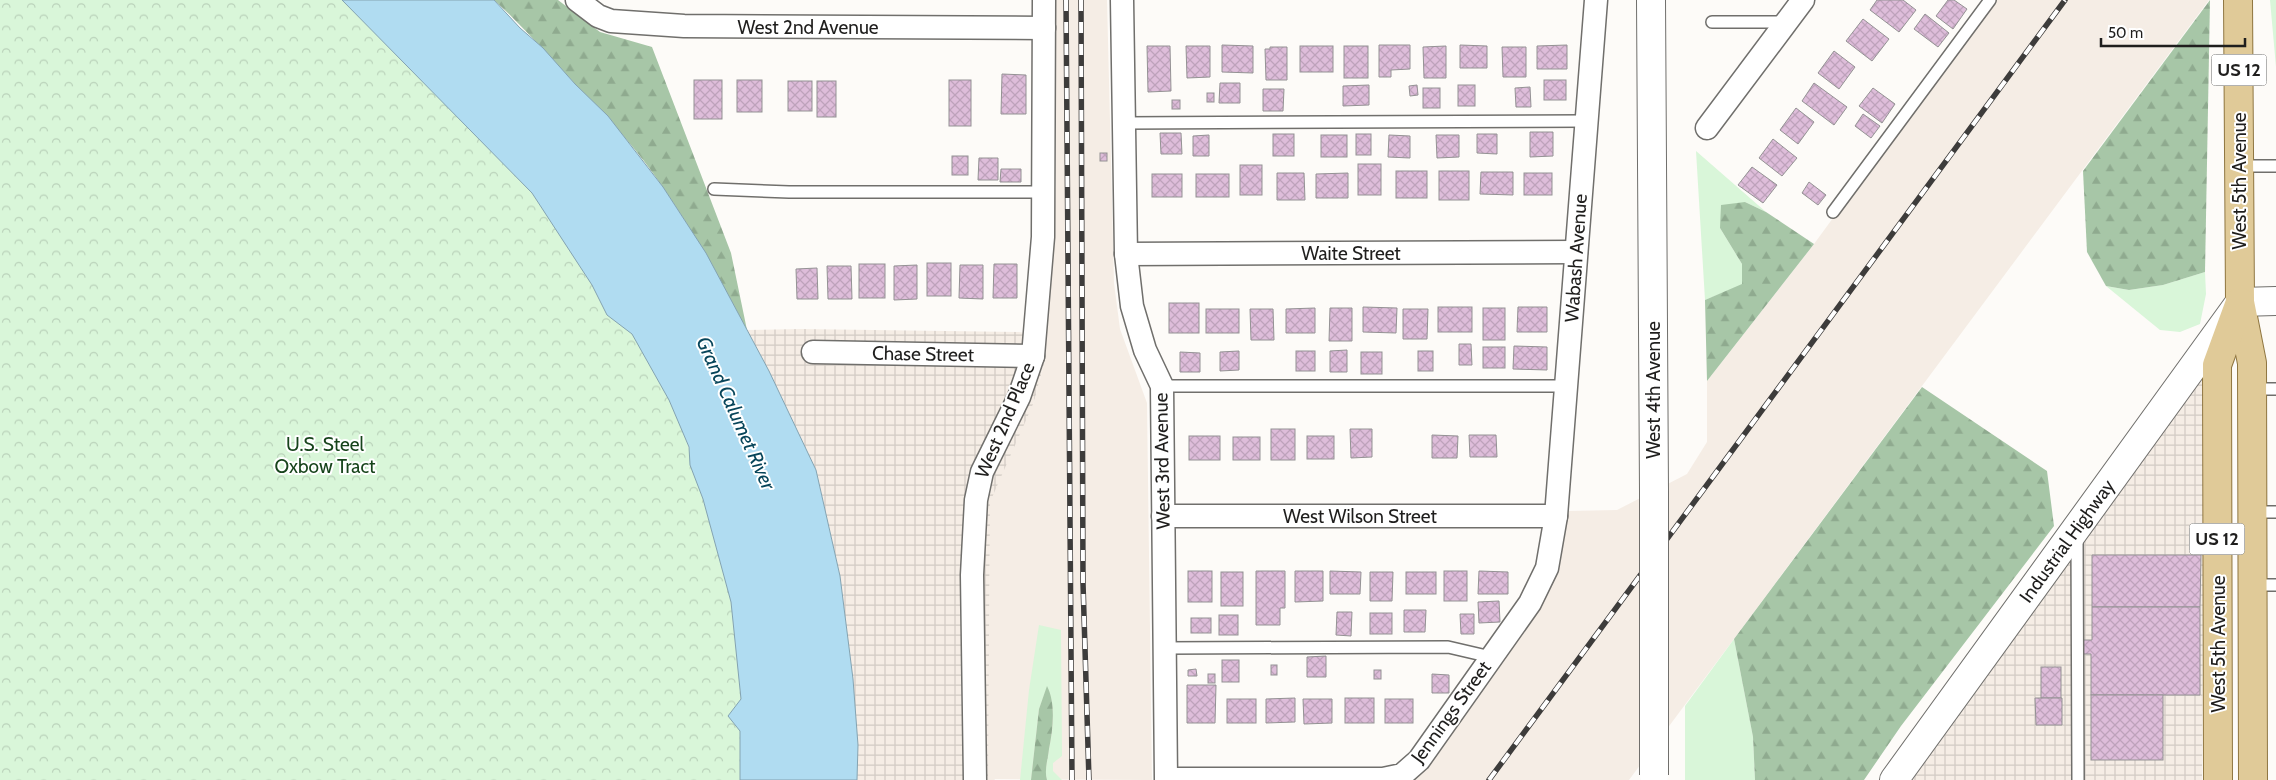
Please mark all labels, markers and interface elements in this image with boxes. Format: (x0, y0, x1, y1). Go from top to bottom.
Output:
scale bar (2101, 15, 2245, 47)
street label: West 2nd Avenue (737, 16, 879, 39)
text: 50 m (2108, 24, 2143, 42)
road number: US 12 (2212, 54, 2266, 86)
street label: West 5th Avenue (2228, 112, 2251, 250)
street label: Wabash Avenue (1560, 193, 1592, 323)
street label: Waite Street (1301, 242, 1401, 265)
street label: West 4th Avenue (1642, 321, 1665, 459)
water label: Grand Calumet River (691, 333, 781, 494)
street label: Chase Street (872, 342, 975, 366)
street label: West 2nd Place (970, 358, 1040, 481)
street label: West 3rd Avenue (1149, 392, 1175, 530)
park label: U.S. Steel Oxbow Tract (275, 433, 376, 478)
street label: Industrial Highway (2015, 474, 2120, 607)
street label: West Wilson Street (1283, 505, 1438, 528)
road number: US 12 (2190, 524, 2244, 554)
street label: West 5th Avenue (2207, 575, 2230, 713)
street label: Jennings Street (1406, 656, 1496, 768)

